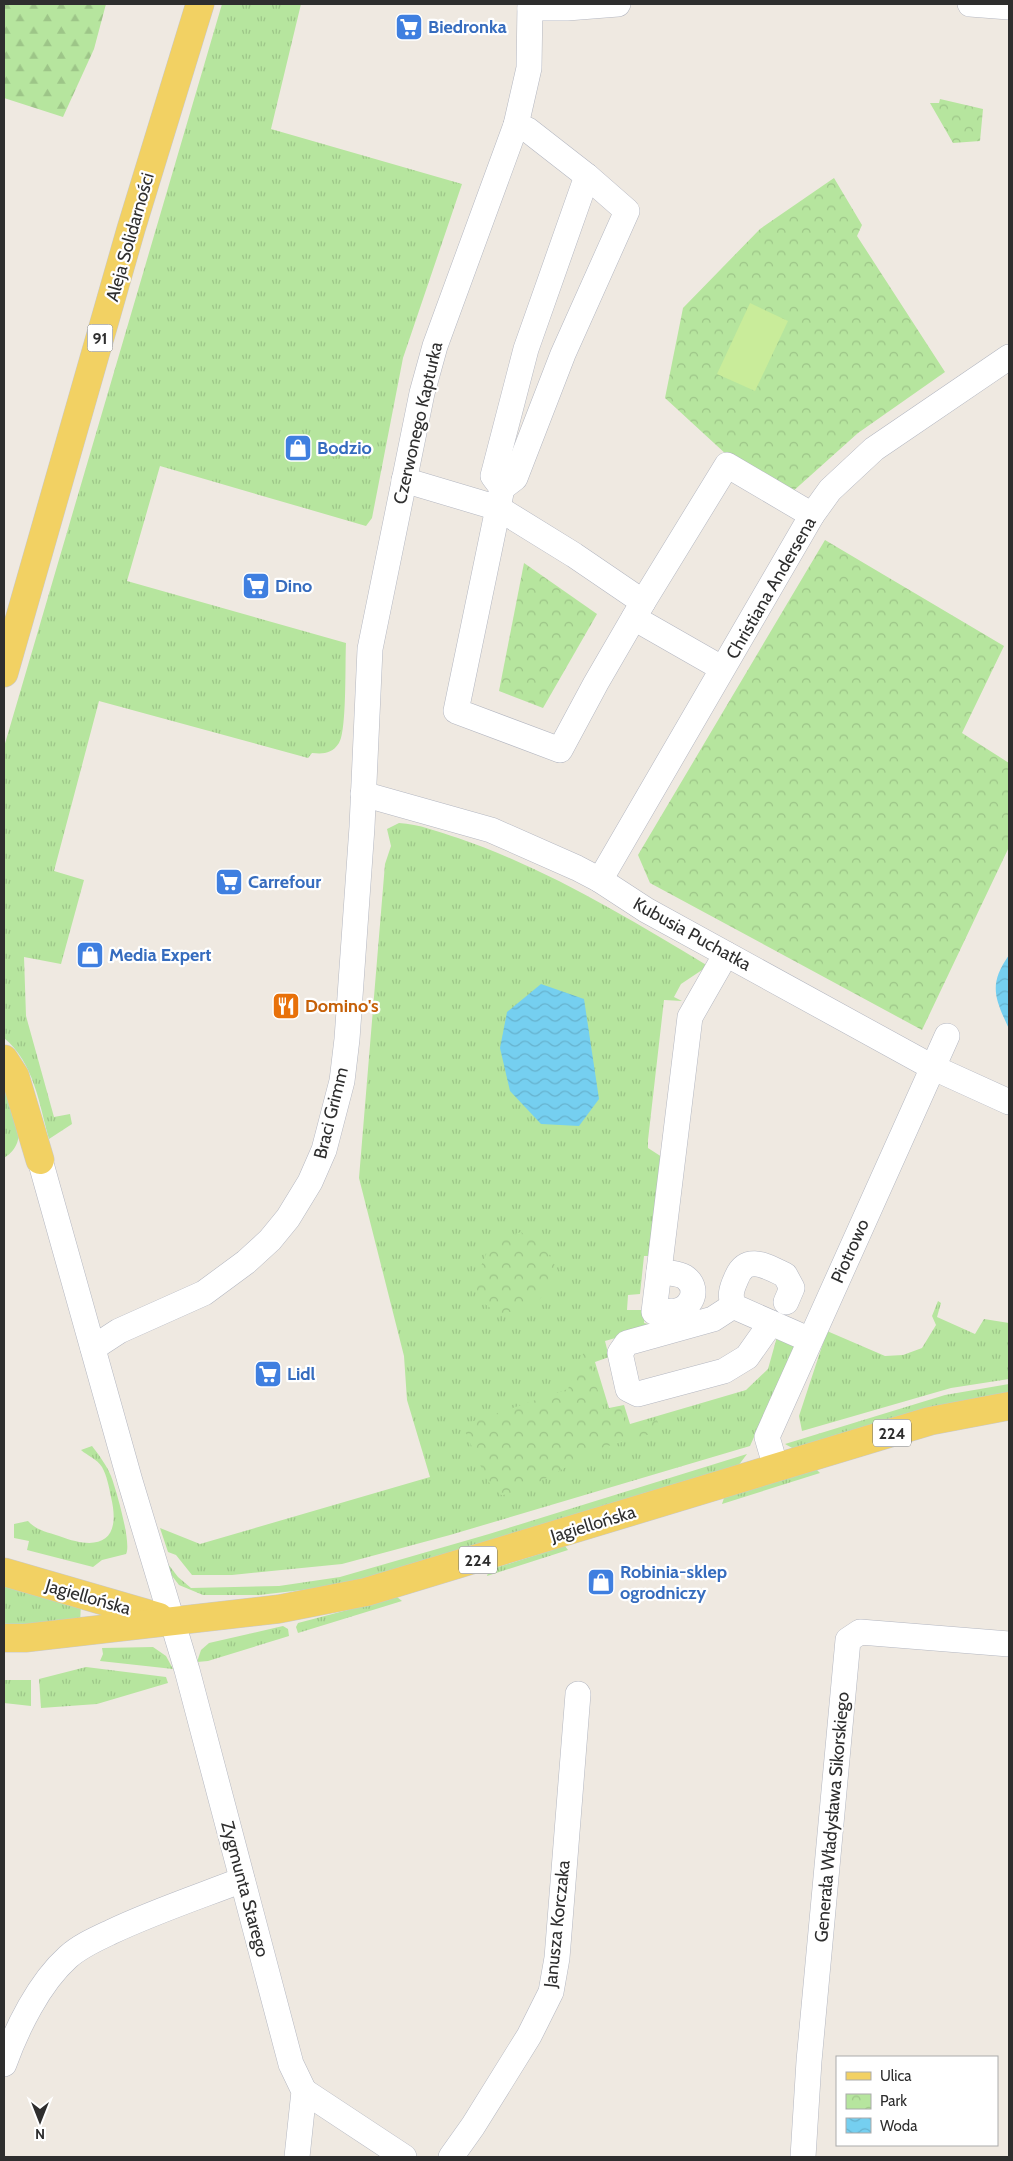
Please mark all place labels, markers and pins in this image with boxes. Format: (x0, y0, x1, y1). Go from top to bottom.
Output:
supermarket icon: Biedronka (394, 12, 424, 42)
place label: Biedronka (428, 16, 507, 38)
shop icon: Bodzio (283, 433, 313, 463)
place label: Bodzio (317, 437, 372, 459)
supermarket icon: Dino (241, 571, 271, 601)
place label: Dino (275, 575, 312, 597)
supermarket icon: Carrefour (214, 867, 244, 897)
place label: Carrefour (248, 871, 321, 893)
shop icon: Media Expert (75, 940, 105, 970)
place label: Media Expert (109, 944, 211, 966)
restaurant icon: Domino's (271, 991, 301, 1021)
place label: Domino's (305, 995, 379, 1017)
supermarket icon: Lidl (253, 1359, 283, 1389)
place label: Lidl (287, 1363, 316, 1385)
place label: Robinia-sklep ogrodniczy (620, 1561, 727, 1604)
shop icon: Robinia-sklep ogrodniczy (586, 1567, 616, 1597)

